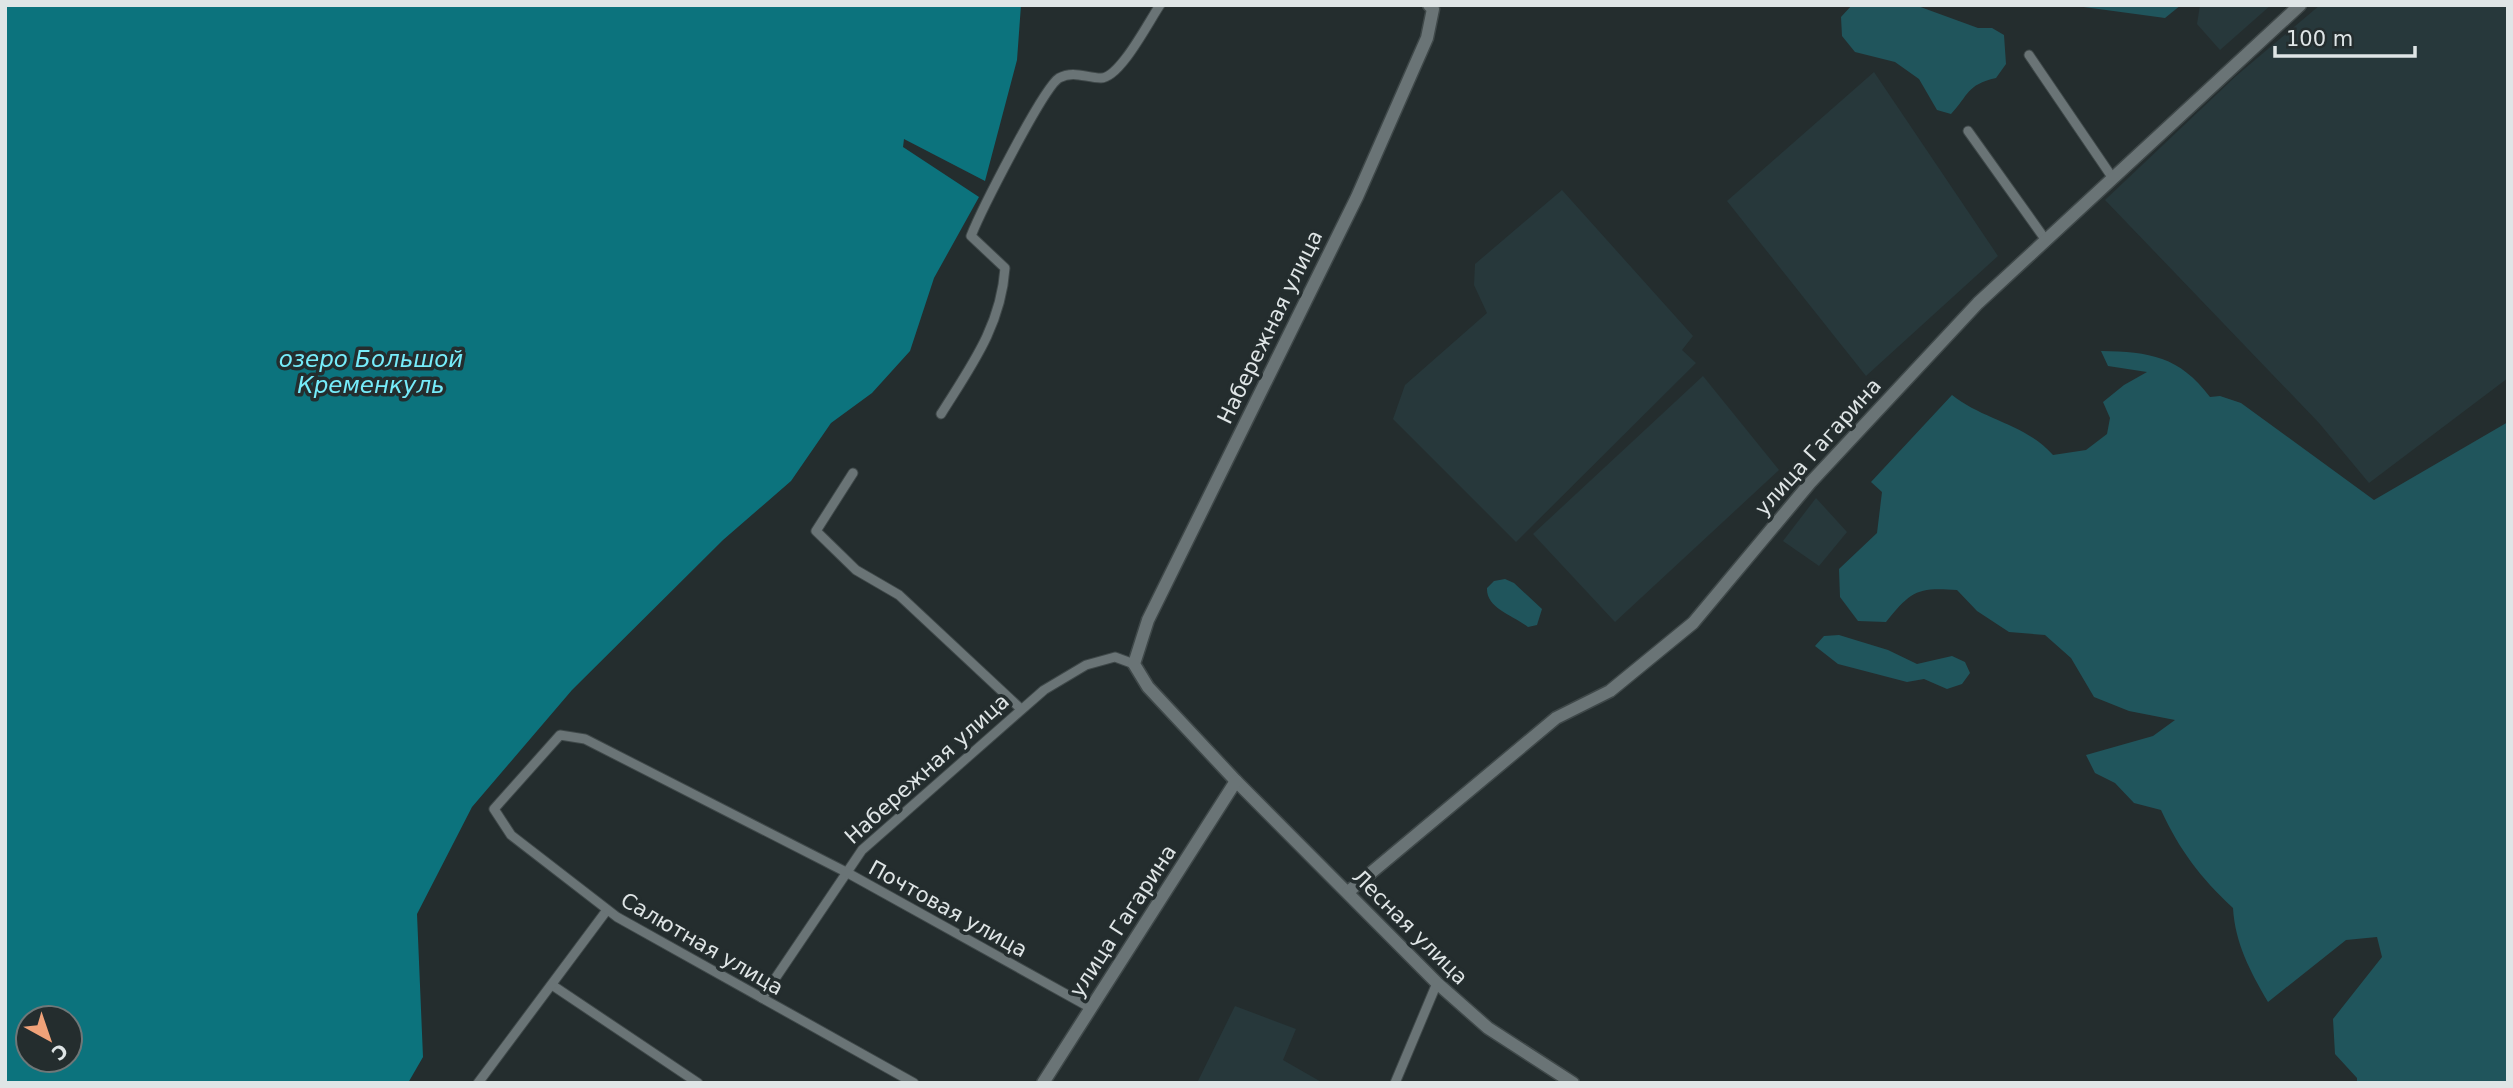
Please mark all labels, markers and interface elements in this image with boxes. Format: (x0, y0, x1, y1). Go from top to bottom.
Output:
scale bar (2275, 14, 2415, 58)
text: 100 m (2286, 27, 2353, 51)
street label: Набережная улица (1213, 226, 1327, 428)
water label: озеро Большой Кременкуль (279, 346, 463, 398)
street label: улица Гагарина (1750, 373, 1886, 521)
street label: Набережная улица (840, 689, 1014, 849)
street label: улица Гагарина (1065, 840, 1181, 1002)
street label: Почтовая улица (865, 856, 1031, 962)
street label: Лесная улица (1347, 864, 1473, 990)
street label: Салютная улица (617, 888, 787, 1000)
north arrow (14, 1004, 84, 1074)
text: С (48, 1039, 72, 1065)

